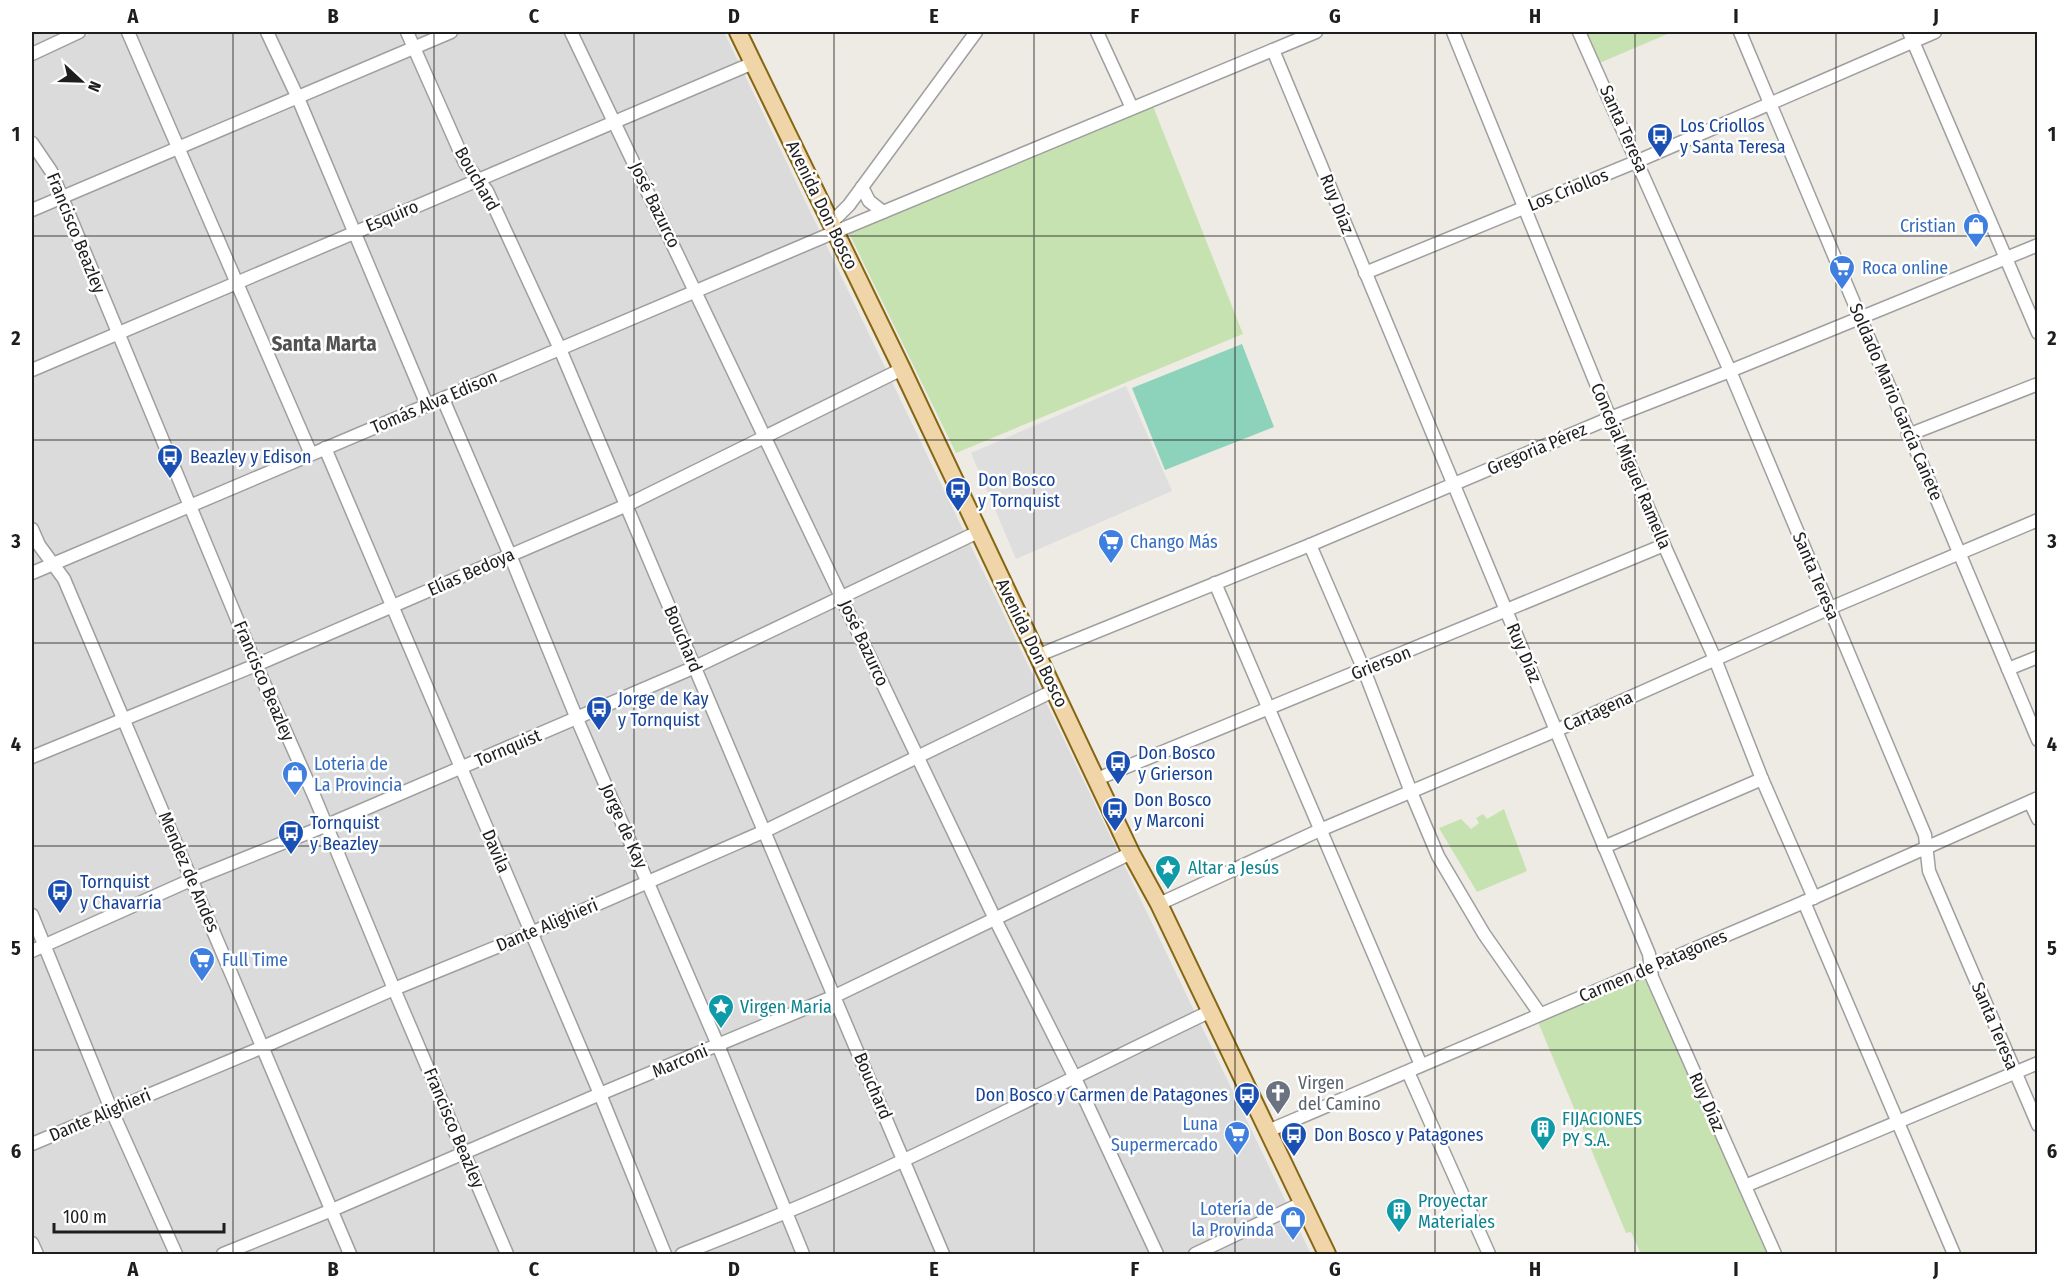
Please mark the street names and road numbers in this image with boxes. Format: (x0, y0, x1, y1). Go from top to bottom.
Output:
street label: Santa Teresa (1595, 82, 1653, 176)
street label: Avenida Don Bosco (781, 137, 863, 273)
street label: Bouchard (450, 143, 504, 215)
street label: José Bazurco (625, 158, 685, 252)
street label: Los Criollos (1525, 164, 1612, 216)
street label: Francisco Beazley (42, 169, 110, 297)
street label: Ruy Díaz (1315, 171, 1359, 237)
street label: Esquiro (362, 195, 422, 237)
street label: Soldado Mario García Cañete (1844, 300, 1948, 504)
street label: Tomás Alva Edison (368, 365, 500, 439)
street label: Concejal Miguel Ramella (1586, 380, 1676, 553)
street label: Gregoria Pérez (1484, 418, 1590, 480)
street label: Santa Teresa (1788, 529, 1844, 623)
street label: Elías Bedoya (424, 543, 518, 601)
street label: Avenida Don Bosco (991, 575, 1073, 711)
street label: José Bazurco (834, 596, 894, 690)
street label: Bouchard (659, 602, 707, 676)
street label: Francisco Beazley (229, 618, 299, 744)
street label: Ruy Díaz (1502, 620, 1546, 686)
street label: Grierson (1348, 641, 1414, 685)
street label: Cartagena (1560, 686, 1636, 736)
street label: Tornquist (472, 724, 545, 772)
street label: Jorge de Kay (596, 780, 652, 872)
street label: Mendez de Andes (154, 808, 224, 936)
street label: Davila (477, 826, 515, 876)
street label: Dante Alighieri (493, 894, 601, 956)
street label: Carmen de Patagones (1576, 925, 1731, 1007)
street label: Santa Teresa (1967, 979, 2023, 1073)
street label: Marconi (649, 1039, 711, 1083)
street label: Bouchard (849, 1049, 897, 1123)
street label: Francisco Beazley (419, 1065, 489, 1191)
street label: Ruy Díaz (1684, 1069, 1730, 1135)
street label: Dante Alighieri (46, 1084, 154, 1146)

